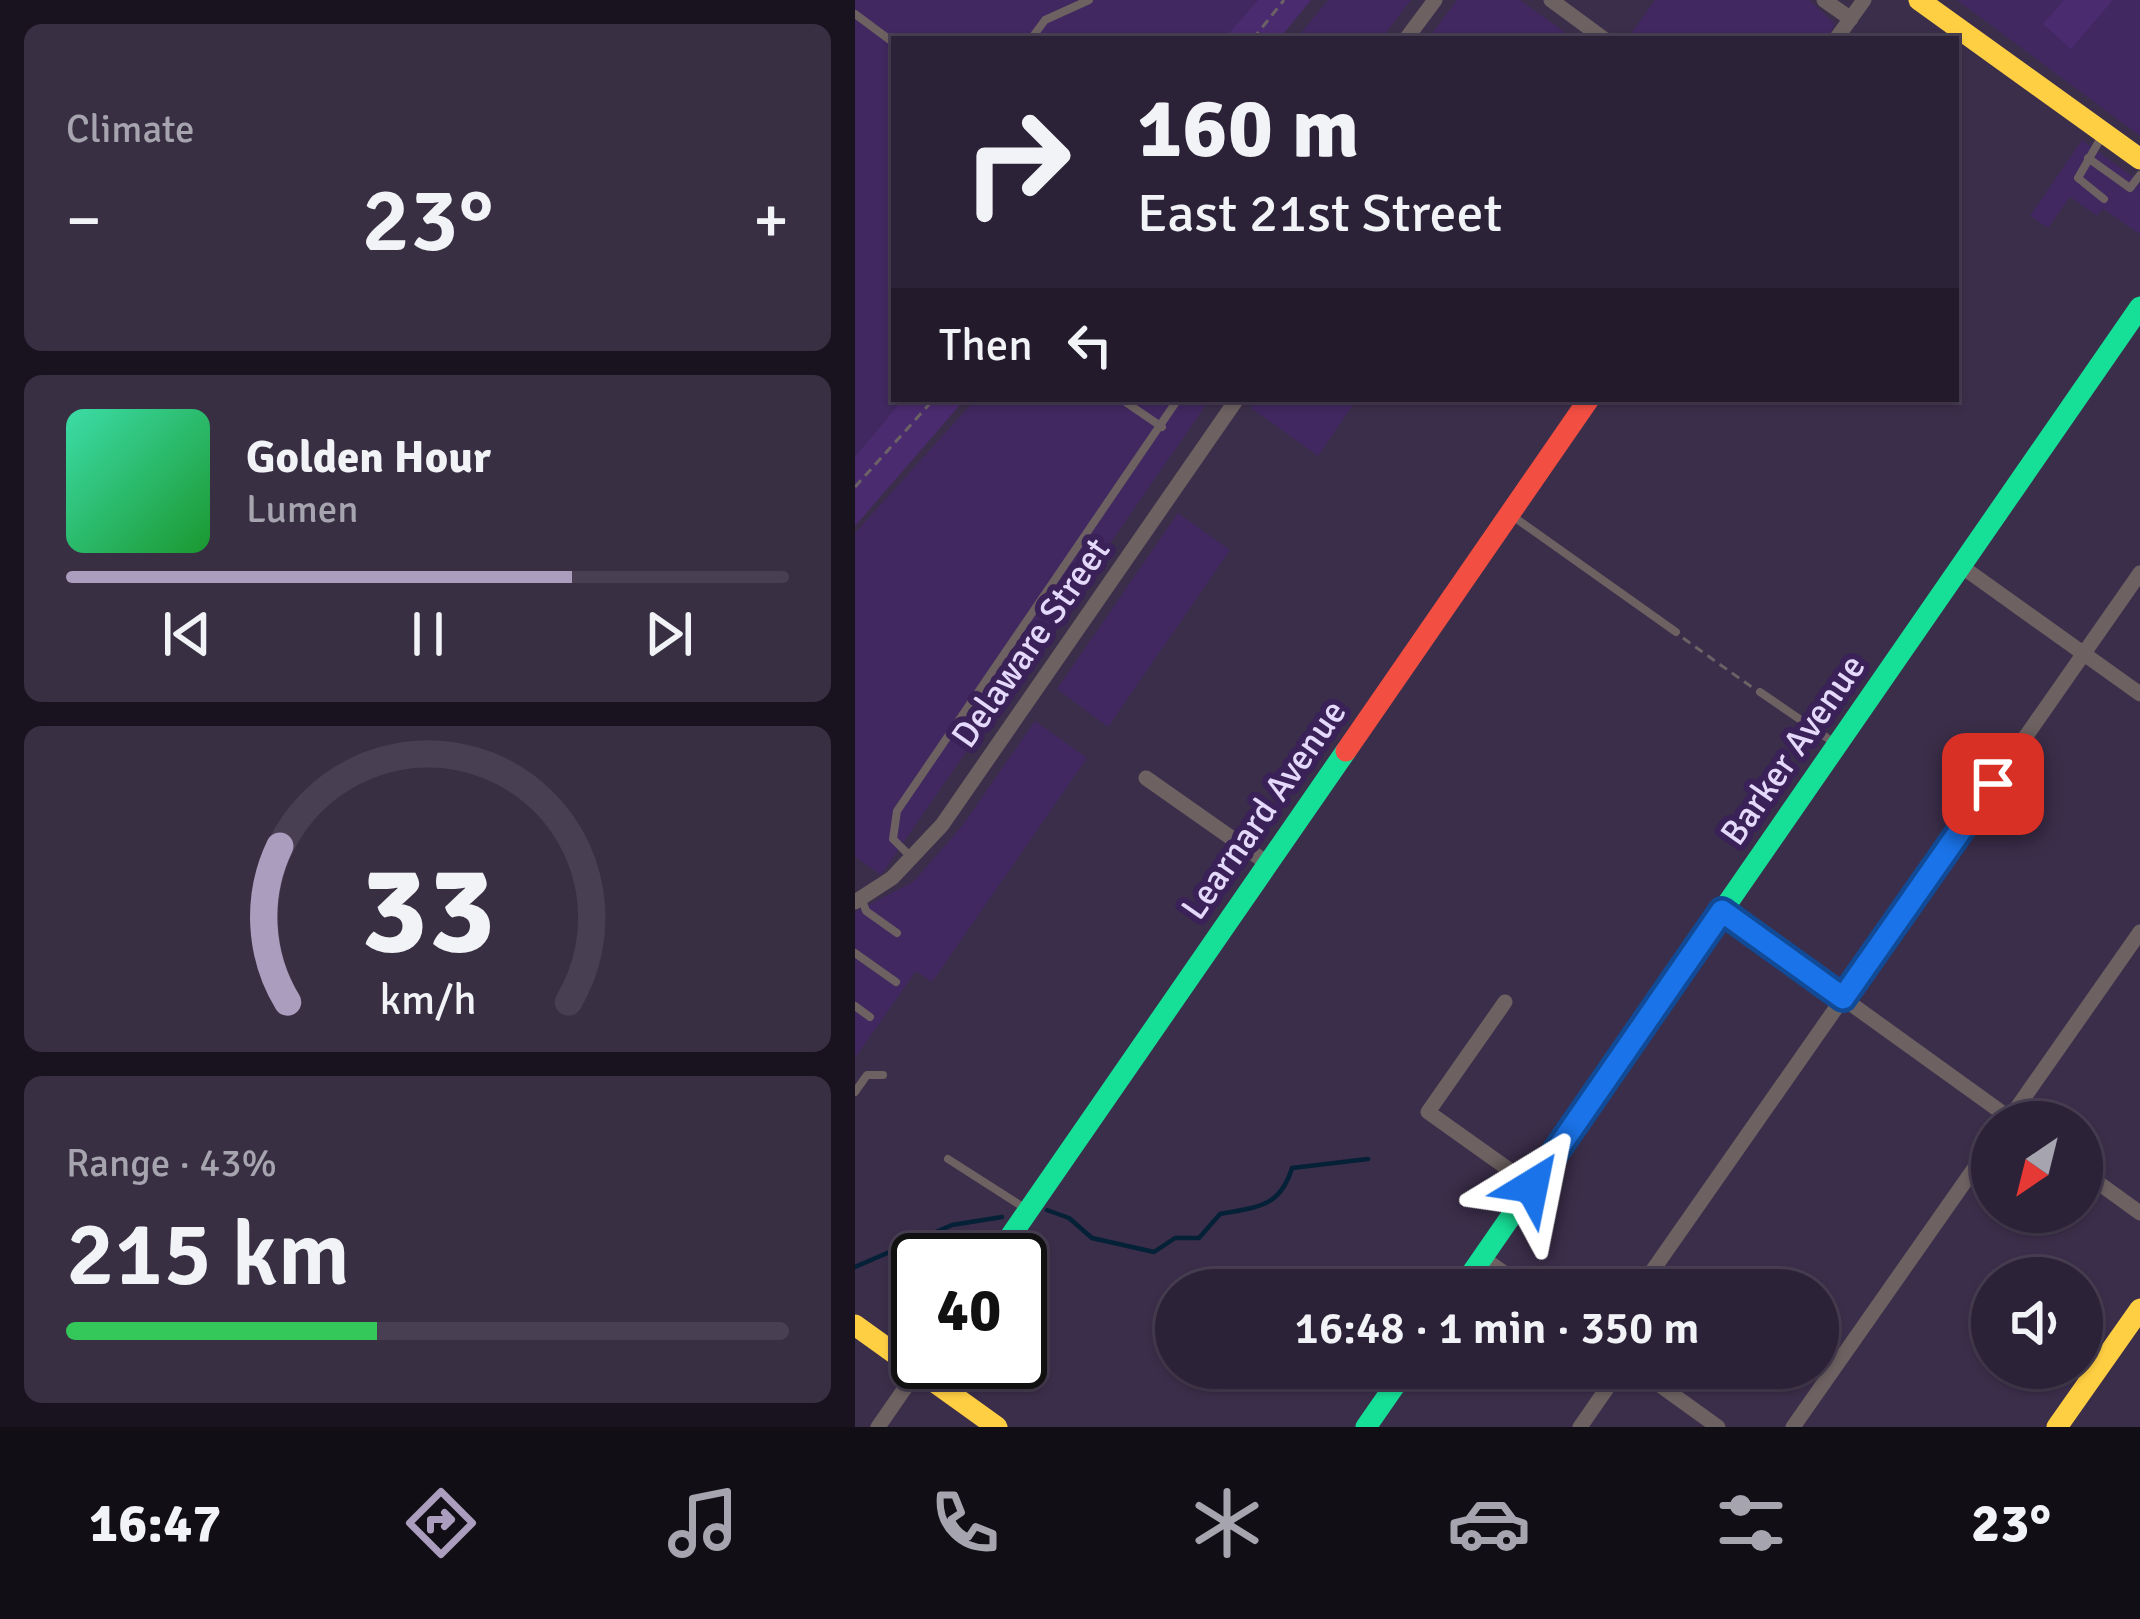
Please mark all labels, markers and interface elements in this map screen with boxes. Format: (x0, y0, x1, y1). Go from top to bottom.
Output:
text: 160 m (1137, 77, 1359, 181)
icon: right (939, 84, 1095, 240)
text: Climate (66, 105, 195, 153)
text: 23° (362, 165, 493, 276)
text: − (66, 180, 102, 261)
text: + (753, 180, 789, 261)
text: East 21st Street (1137, 180, 1502, 247)
icon: left (1057, 312, 1123, 378)
text: Then (939, 318, 1033, 373)
text: Golden Hour (246, 430, 491, 485)
text: Lumen (246, 485, 359, 533)
street label: Delaware Street (942, 529, 1120, 757)
icon: previous (154, 601, 220, 667)
icon: pause (395, 601, 461, 667)
icon: next (636, 601, 702, 667)
street label: Barker Avenue (1711, 646, 1875, 854)
street label: Learnard Avenue (1172, 692, 1356, 928)
pin (1942, 733, 2044, 835)
icon: arrive (1960, 751, 2026, 817)
text: 33 (360, 834, 495, 987)
text: km/h (379, 974, 476, 1027)
north arrow (1971, 1101, 2103, 1233)
map controls (1971, 1101, 2103, 1389)
position arrow (1469, 1123, 1595, 1249)
text: Range · 43% (66, 1139, 277, 1187)
text: 215 km (66, 1199, 350, 1310)
speed limit sign: 40 (891, 1233, 1047, 1389)
button: sound (1971, 1257, 2103, 1389)
text: 16:48 · 1 min · 350 m (1295, 1301, 1699, 1356)
icon: directions (399, 1481, 483, 1565)
icon: music (661, 1481, 745, 1565)
icon: phone (923, 1481, 1007, 1565)
icon: climate (1185, 1481, 1269, 1565)
icon: car (1447, 1481, 1531, 1565)
icon: filters (1709, 1481, 1793, 1565)
text: 16:47 (89, 1490, 222, 1557)
text: 23° (1971, 1490, 2051, 1557)

